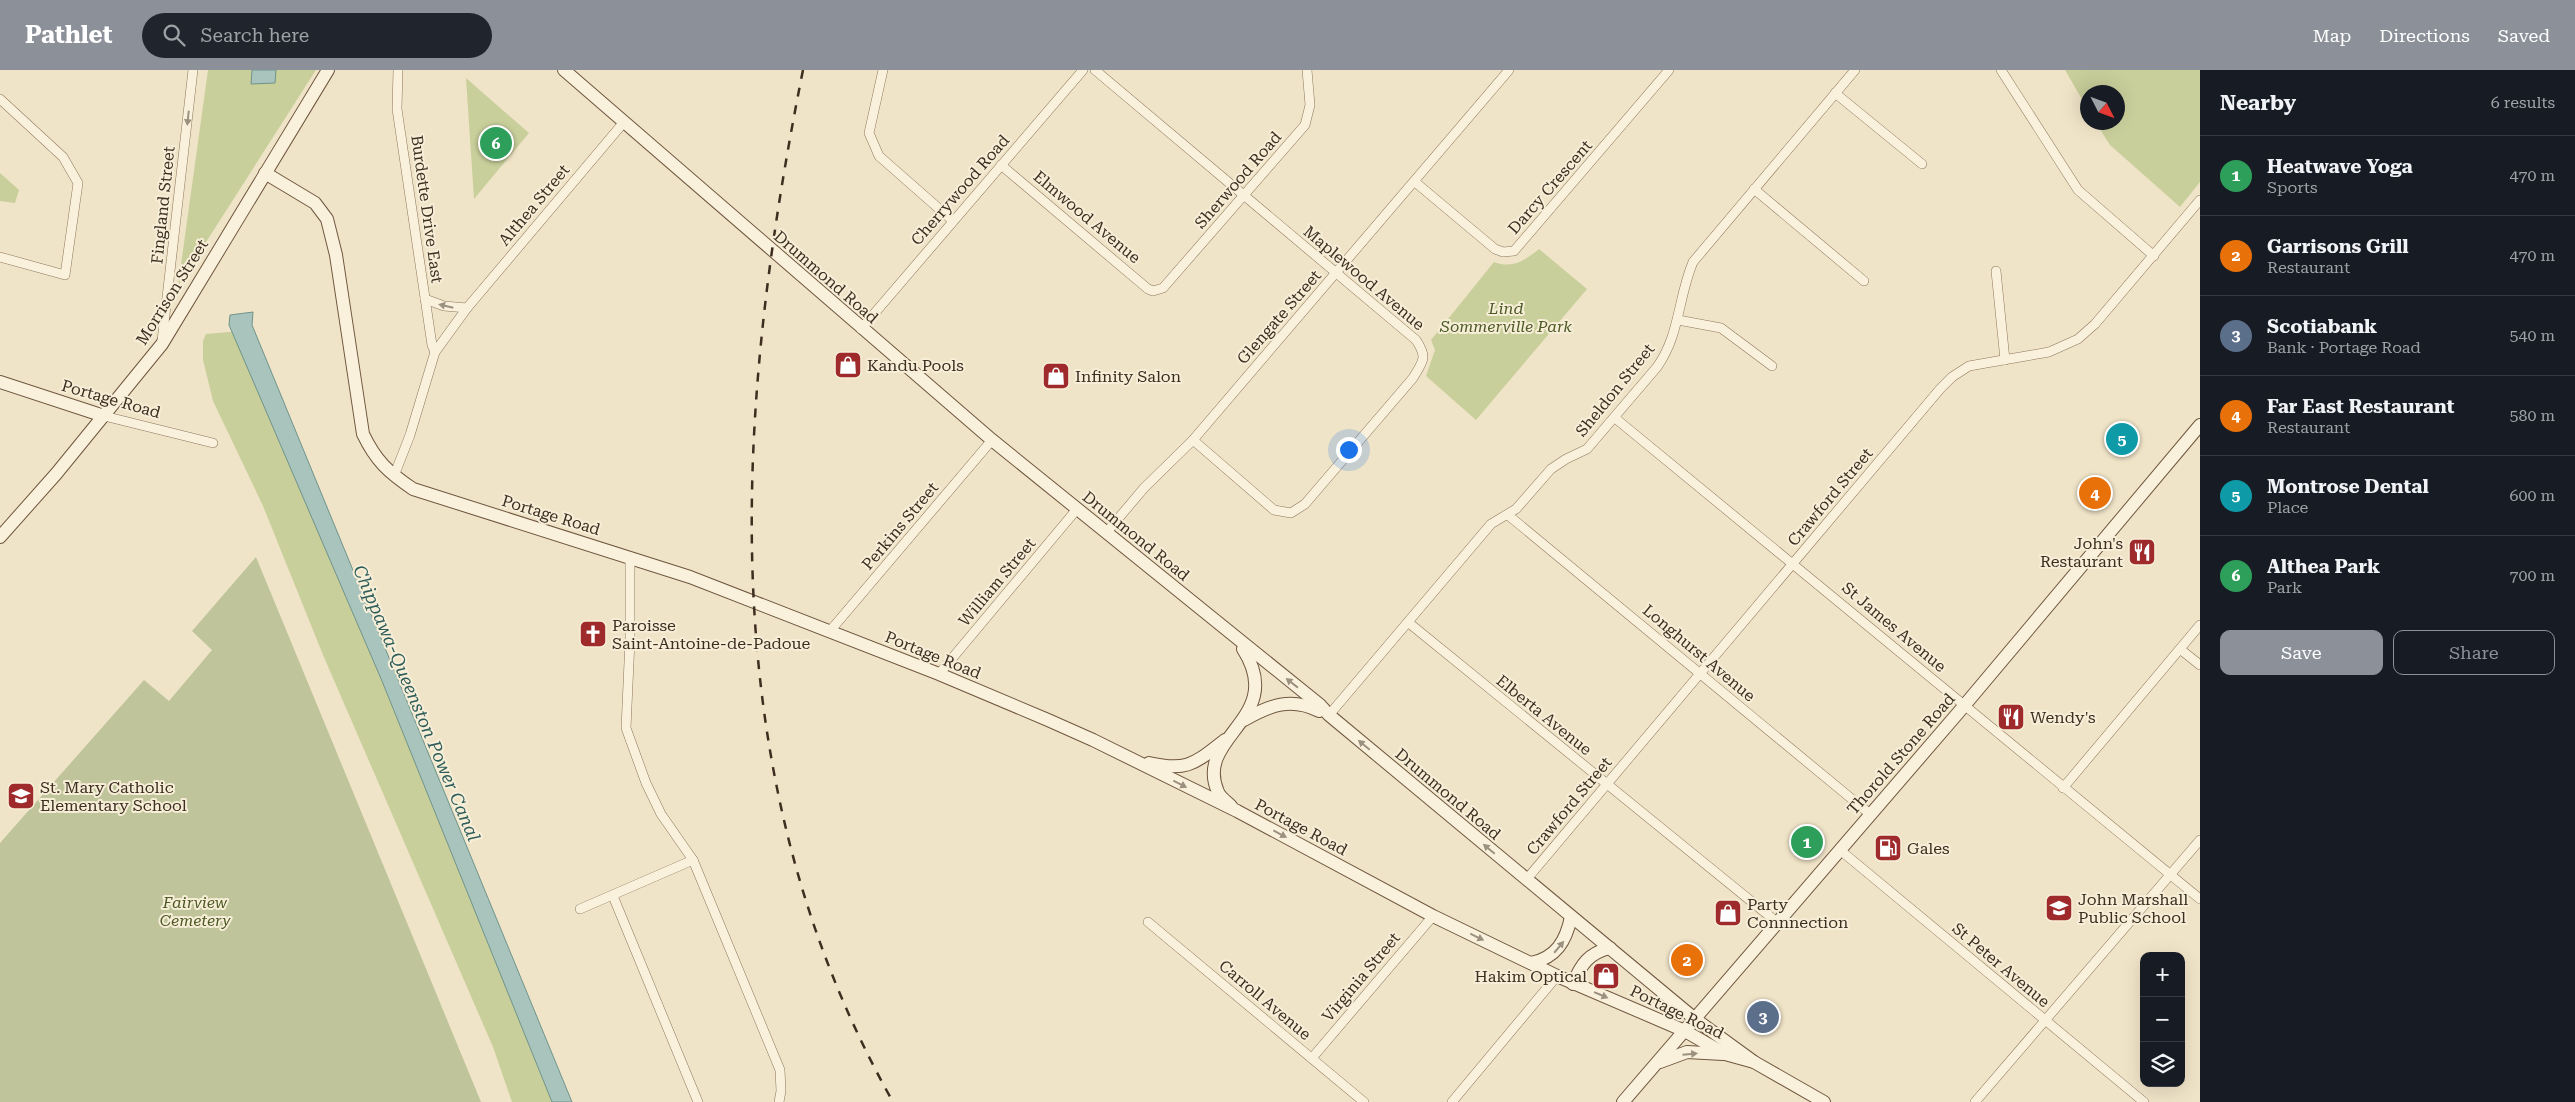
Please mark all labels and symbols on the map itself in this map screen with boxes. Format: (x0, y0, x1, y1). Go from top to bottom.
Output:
north arrow (2080, 85, 2125, 130)
one-way arrow (183, 111, 191, 127)
pin: 6 (480, 124, 512, 162)
street label: Sherwood Road (1191, 128, 1285, 232)
street label: Cherrywood Road (907, 131, 1013, 249)
street label: Burdette Drive East (407, 134, 447, 284)
street label: Darcy Crescent (1504, 136, 1596, 238)
street label: Fingland Street (147, 145, 179, 265)
street label: Althea Street (495, 161, 573, 249)
street label: Elmwood Avenue (1030, 167, 1145, 267)
street label: Maplewood Avenue (1300, 222, 1428, 334)
street label: Drummond Road (770, 227, 882, 327)
street label: Morrison Street (132, 236, 212, 348)
street label: Glengate Street (1233, 266, 1325, 368)
park label: Lind Sommerville Park (1439, 299, 1572, 336)
one-way arrow (438, 302, 453, 310)
street label: Sheldon Street (1572, 340, 1658, 440)
shop icon: Kandu Pools (833, 350, 863, 380)
place label: Kandu Pools (867, 356, 964, 375)
shop icon: Infinity Salon (1041, 361, 1071, 391)
place label: Infinity Salon (1075, 367, 1181, 386)
street label: Portage Road (59, 376, 163, 422)
pin: 5 (2106, 420, 2138, 458)
your location (1336, 437, 1362, 463)
street label: Crawford Street (1783, 444, 1877, 550)
pin: 4 (2079, 474, 2111, 512)
street label: Perkins Street (858, 478, 942, 574)
street label: Drummond Road (1079, 487, 1193, 585)
street label: Portage Road (499, 491, 603, 539)
street label: William Street (955, 534, 1039, 630)
place label: John's Restaurant (2040, 534, 2123, 571)
restaurant icon: John's Restaurant (2127, 537, 2157, 567)
water label: Chippawa-Queenston Power Canal (349, 562, 485, 844)
street label: St James Avenue (1838, 578, 1950, 676)
street label: Longhurst Avenue (1639, 600, 1759, 706)
place label: Paroisse Saint-Antoine-de-Padoue (612, 616, 810, 653)
church icon: Paroisse Saint-Antoine-de-Padoue (578, 619, 608, 649)
street label: Portage Road (882, 627, 984, 683)
street label: Elberta Avenue (1493, 671, 1596, 759)
one-way arrow (1286, 678, 1299, 689)
street label: Thorold Stone Road (1843, 690, 1959, 818)
restaurant icon: Wendy's (1996, 702, 2026, 732)
place label: Wendy's (2030, 708, 2096, 727)
one-way arrow (1358, 739, 1371, 750)
street label: Drummond Road (1391, 744, 1505, 844)
street label: Crawford Street (1522, 753, 1616, 859)
place label: St. Mary Catholic Elementary School (40, 778, 187, 815)
one-way arrow (1173, 780, 1187, 788)
school or university icon: St. Mary Catholic Elementary School (6, 781, 36, 811)
street label: Portage Road (1252, 795, 1350, 859)
pin: 1 (1791, 823, 1823, 861)
one-way arrow (1272, 830, 1287, 838)
fuel station icon: Gales (1873, 833, 1903, 863)
place label: Gales (1907, 839, 1950, 858)
one-way arrow (1482, 843, 1495, 854)
place label: John Marshall Public School (2078, 890, 2188, 927)
park label: Fairview Cemetery (160, 893, 231, 930)
school or university icon: John Marshall Public School (2044, 893, 2074, 923)
place label: Party Connnection (1747, 895, 1848, 932)
shop icon: Party Connnection (1713, 898, 1743, 928)
street label: St Peter Avenue (1948, 919, 2054, 1011)
street label: Virginia Street (1318, 928, 1404, 1026)
one-way arrow (1470, 933, 1484, 941)
one-way arrow (1553, 941, 1564, 954)
pin: 2 (1671, 941, 1703, 979)
street label: Carroll Avenue (1215, 956, 1315, 1044)
shop icon: Hakim Optical (1591, 961, 1621, 991)
place label: Hakim Optical (1474, 967, 1587, 986)
street label: Portage Road (1627, 981, 1727, 1043)
one-way arrow (1594, 991, 1609, 999)
pin: 3 (1747, 998, 1779, 1036)
one-way arrow (1683, 1049, 1699, 1057)

